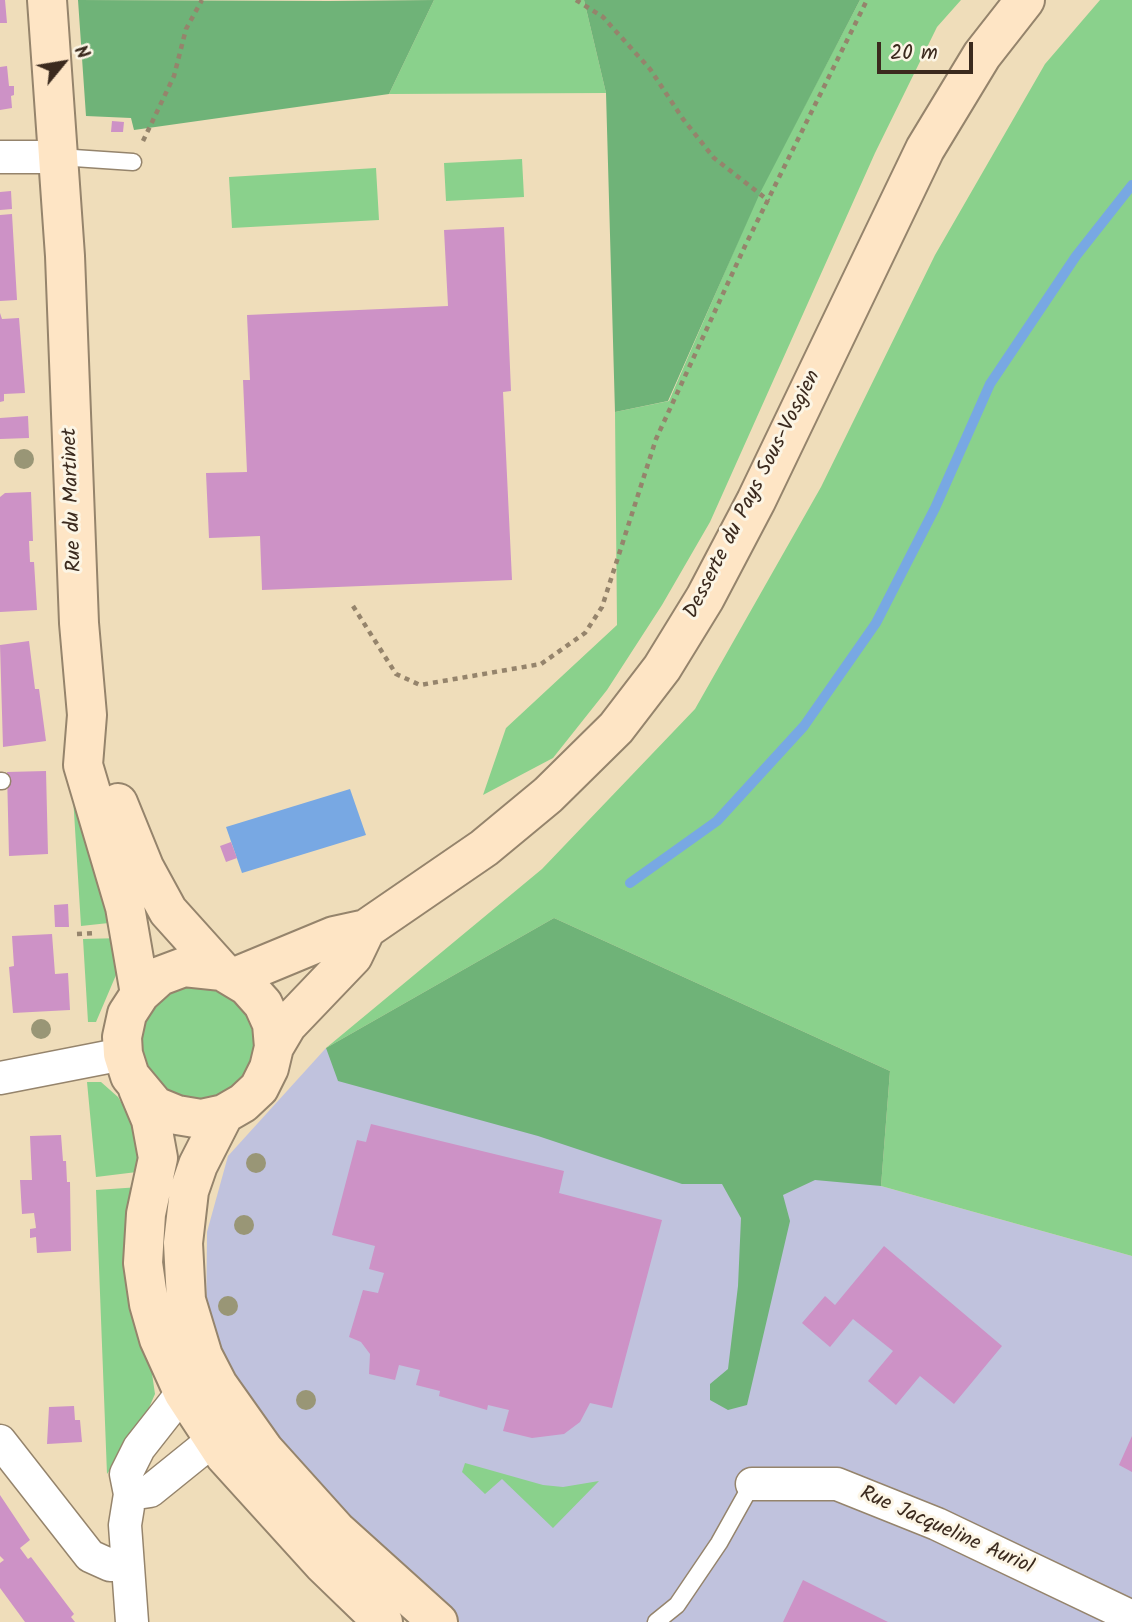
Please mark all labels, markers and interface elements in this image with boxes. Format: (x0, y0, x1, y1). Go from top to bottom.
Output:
north arrow (28, 28, 98, 98)
scale bar (880, 28, 976, 72)
text: 20 m (890, 37, 938, 70)
text: N (65, 40, 97, 65)
street label: Desserte du Pays Sous-Vosgien (680, 367, 828, 623)
street label: Rue du Martinet (59, 427, 89, 573)
street label: Rue Jacqueline Auriol (855, 1482, 1037, 1582)

